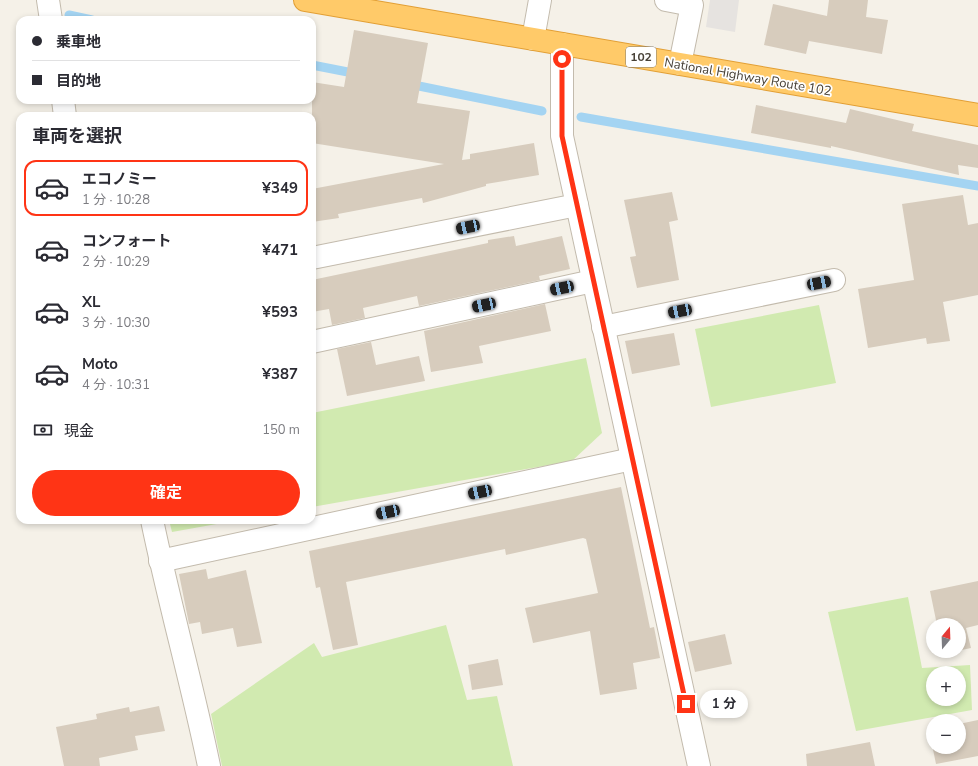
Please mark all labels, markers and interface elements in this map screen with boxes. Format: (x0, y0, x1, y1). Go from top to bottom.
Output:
text: 乗車地 (56, 32, 101, 52)
road number: 102 (626, 47, 656, 67)
route start (553, 50, 571, 68)
street label: National Highway Route 102 (663, 53, 833, 101)
text: 目的地 (56, 71, 101, 91)
text: 車両を選択 (32, 124, 122, 148)
text: エコノミー (82, 169, 157, 189)
icon: car (34, 170, 70, 206)
text: ¥349 (262, 178, 298, 198)
text: 1 分 · 10:28 (82, 191, 150, 209)
car (455, 219, 481, 235)
text: コンフォート (82, 231, 172, 251)
icon: car (34, 232, 70, 268)
text: ¥471 (262, 240, 298, 260)
text: 2 分 · 10:29 (82, 253, 150, 271)
car (806, 275, 832, 291)
car (549, 280, 575, 296)
text: XL (82, 292, 101, 312)
icon: car (34, 294, 70, 330)
car (471, 297, 497, 313)
text: ¥593 (262, 302, 298, 322)
car (667, 303, 693, 319)
text: 3 分 · 10:30 (82, 314, 150, 332)
text: Moto (82, 354, 118, 374)
icon: car (34, 356, 70, 392)
text: ¥387 (262, 364, 298, 384)
text: 4 分 · 10:31 (82, 376, 150, 394)
icon: cash (32, 419, 54, 441)
text: 現金 (64, 421, 94, 441)
text: 150 m (262, 421, 300, 439)
button: 確定 (32, 470, 300, 516)
car (467, 484, 493, 500)
car (375, 504, 401, 520)
north arrow (926, 618, 966, 658)
map controls (926, 618, 966, 754)
button: + (926, 666, 966, 706)
callout: 1 分 (700, 690, 748, 718)
route end (677, 695, 695, 713)
text: 1 分 (712, 695, 736, 713)
button: − (926, 714, 966, 754)

